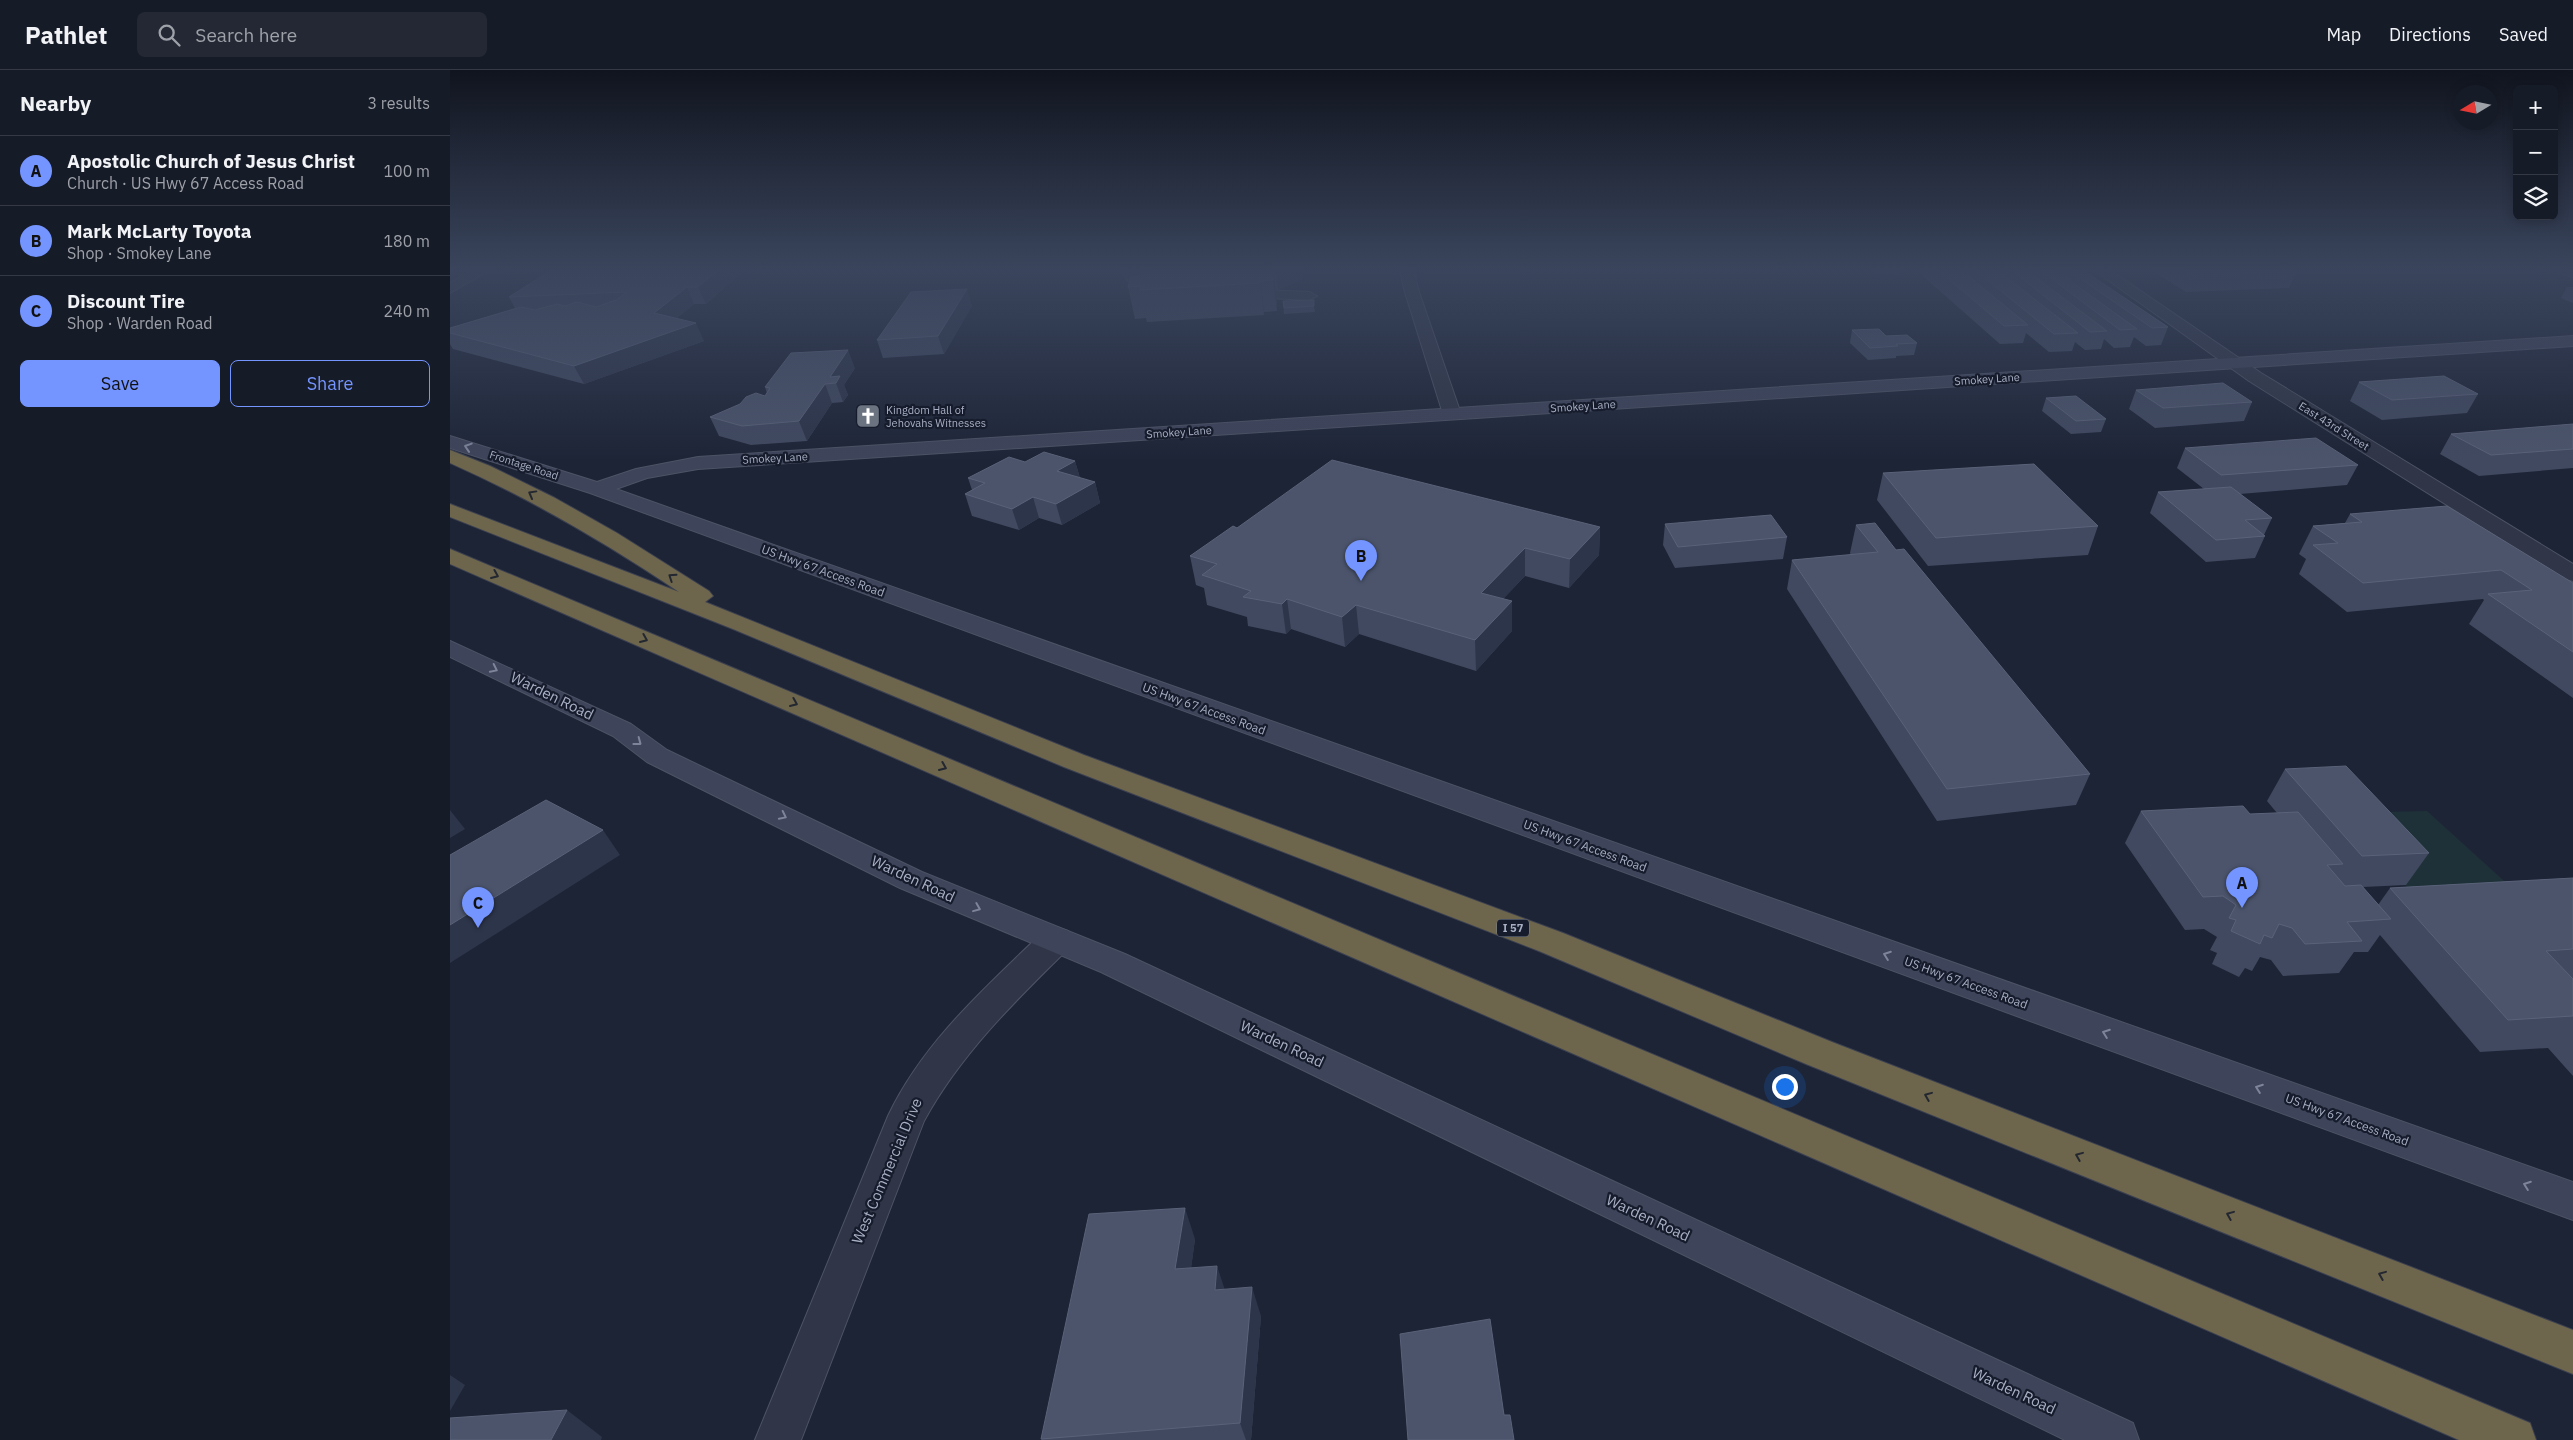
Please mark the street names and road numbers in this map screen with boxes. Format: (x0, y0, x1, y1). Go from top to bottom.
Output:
street label: Smokey Lane (1954, 370, 2020, 388)
street label: Smokey Lane (1550, 397, 1616, 415)
street label: East 43rd Street (2296, 399, 2372, 453)
street label: Smokey Lane (1146, 423, 1212, 441)
street label: Frontage Road (488, 447, 560, 483)
street label: Smokey Lane (742, 449, 808, 467)
street label: US Hwy 67 Access Road (760, 541, 887, 600)
street label: Warden Road (508, 667, 597, 724)
street label: US Hwy 67 Access Road (1141, 679, 1268, 738)
street label: US Hwy 67 Access Road (1522, 816, 1649, 875)
street label: Warden Road (868, 851, 958, 906)
road number: I 57 (1497, 920, 1529, 936)
street label: US Hwy 67 Access Road (1903, 953, 2030, 1012)
street label: Warden Road (1237, 1016, 1327, 1071)
street label: US Hwy 67 Access Road (2284, 1090, 2411, 1149)
street label: West Commercial Drive (847, 1095, 926, 1247)
street label: Warden Road (1603, 1190, 1693, 1245)
street label: Warden Road (1969, 1363, 2059, 1418)

